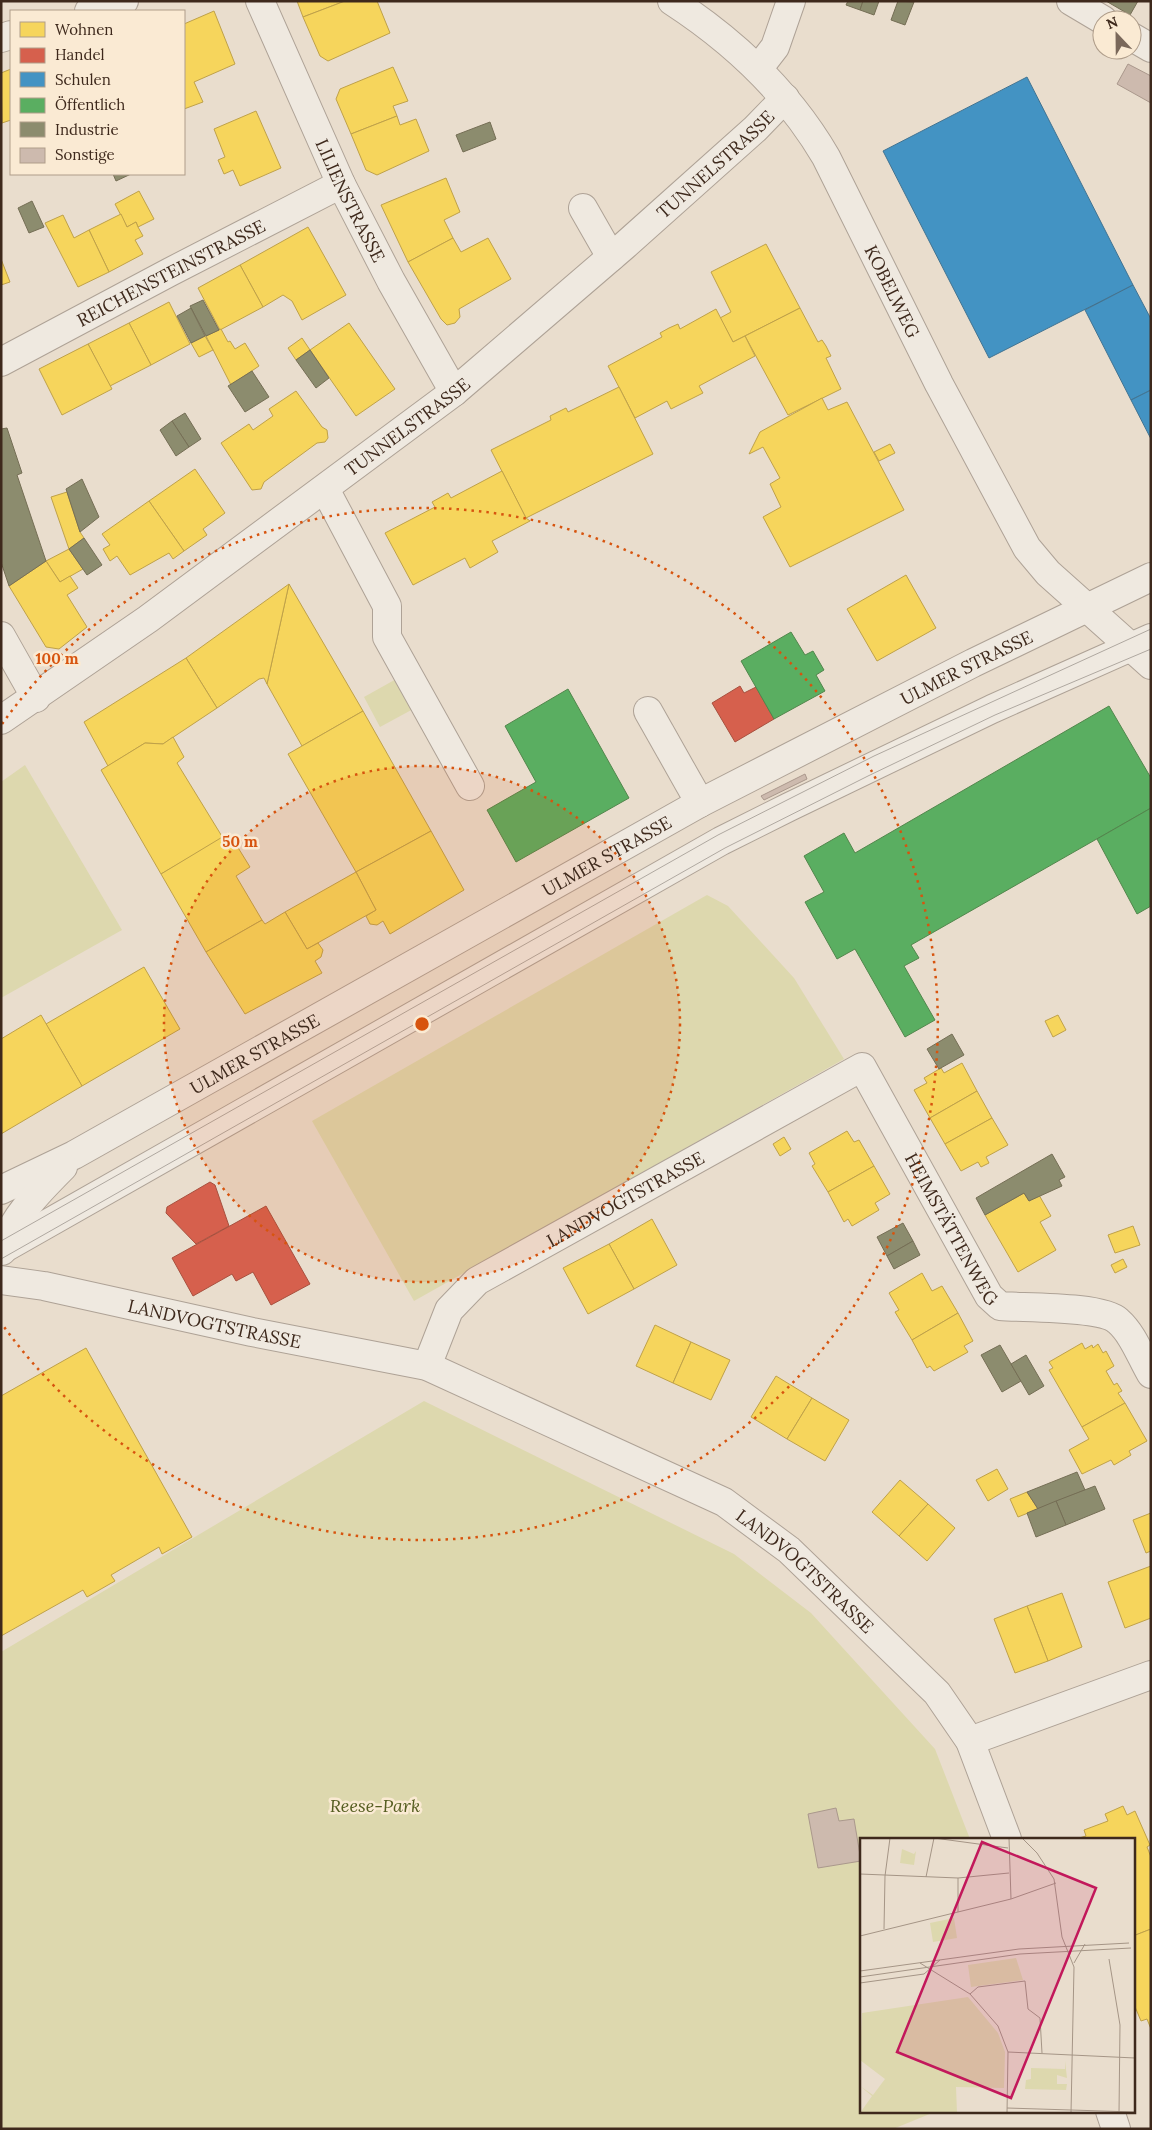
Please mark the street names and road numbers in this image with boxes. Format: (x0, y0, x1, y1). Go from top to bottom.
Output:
street label: TUNNELSTRASSE (651, 105, 779, 223)
street label: LILIENSTRASSE (311, 135, 391, 266)
street label: REICHENSTEINSTRASSE (73, 214, 269, 331)
street label: KOBELWEG (860, 241, 926, 341)
street label: TUNNELSTRASSE (340, 372, 474, 481)
street label: ULMER STRASSE (896, 625, 1036, 710)
street label: ULMER STRASSE (538, 810, 675, 901)
street label: ULMER STRASSE (186, 1008, 323, 1099)
street label: LANDVOGTSTRASSE (542, 1146, 708, 1252)
street label: HEIMSTÄTTENWEG (900, 1149, 1003, 1310)
street label: LANDVOGTSTRASSE (126, 1293, 303, 1353)
street label: LANDVOGTSTRASSE (732, 1504, 879, 1638)

